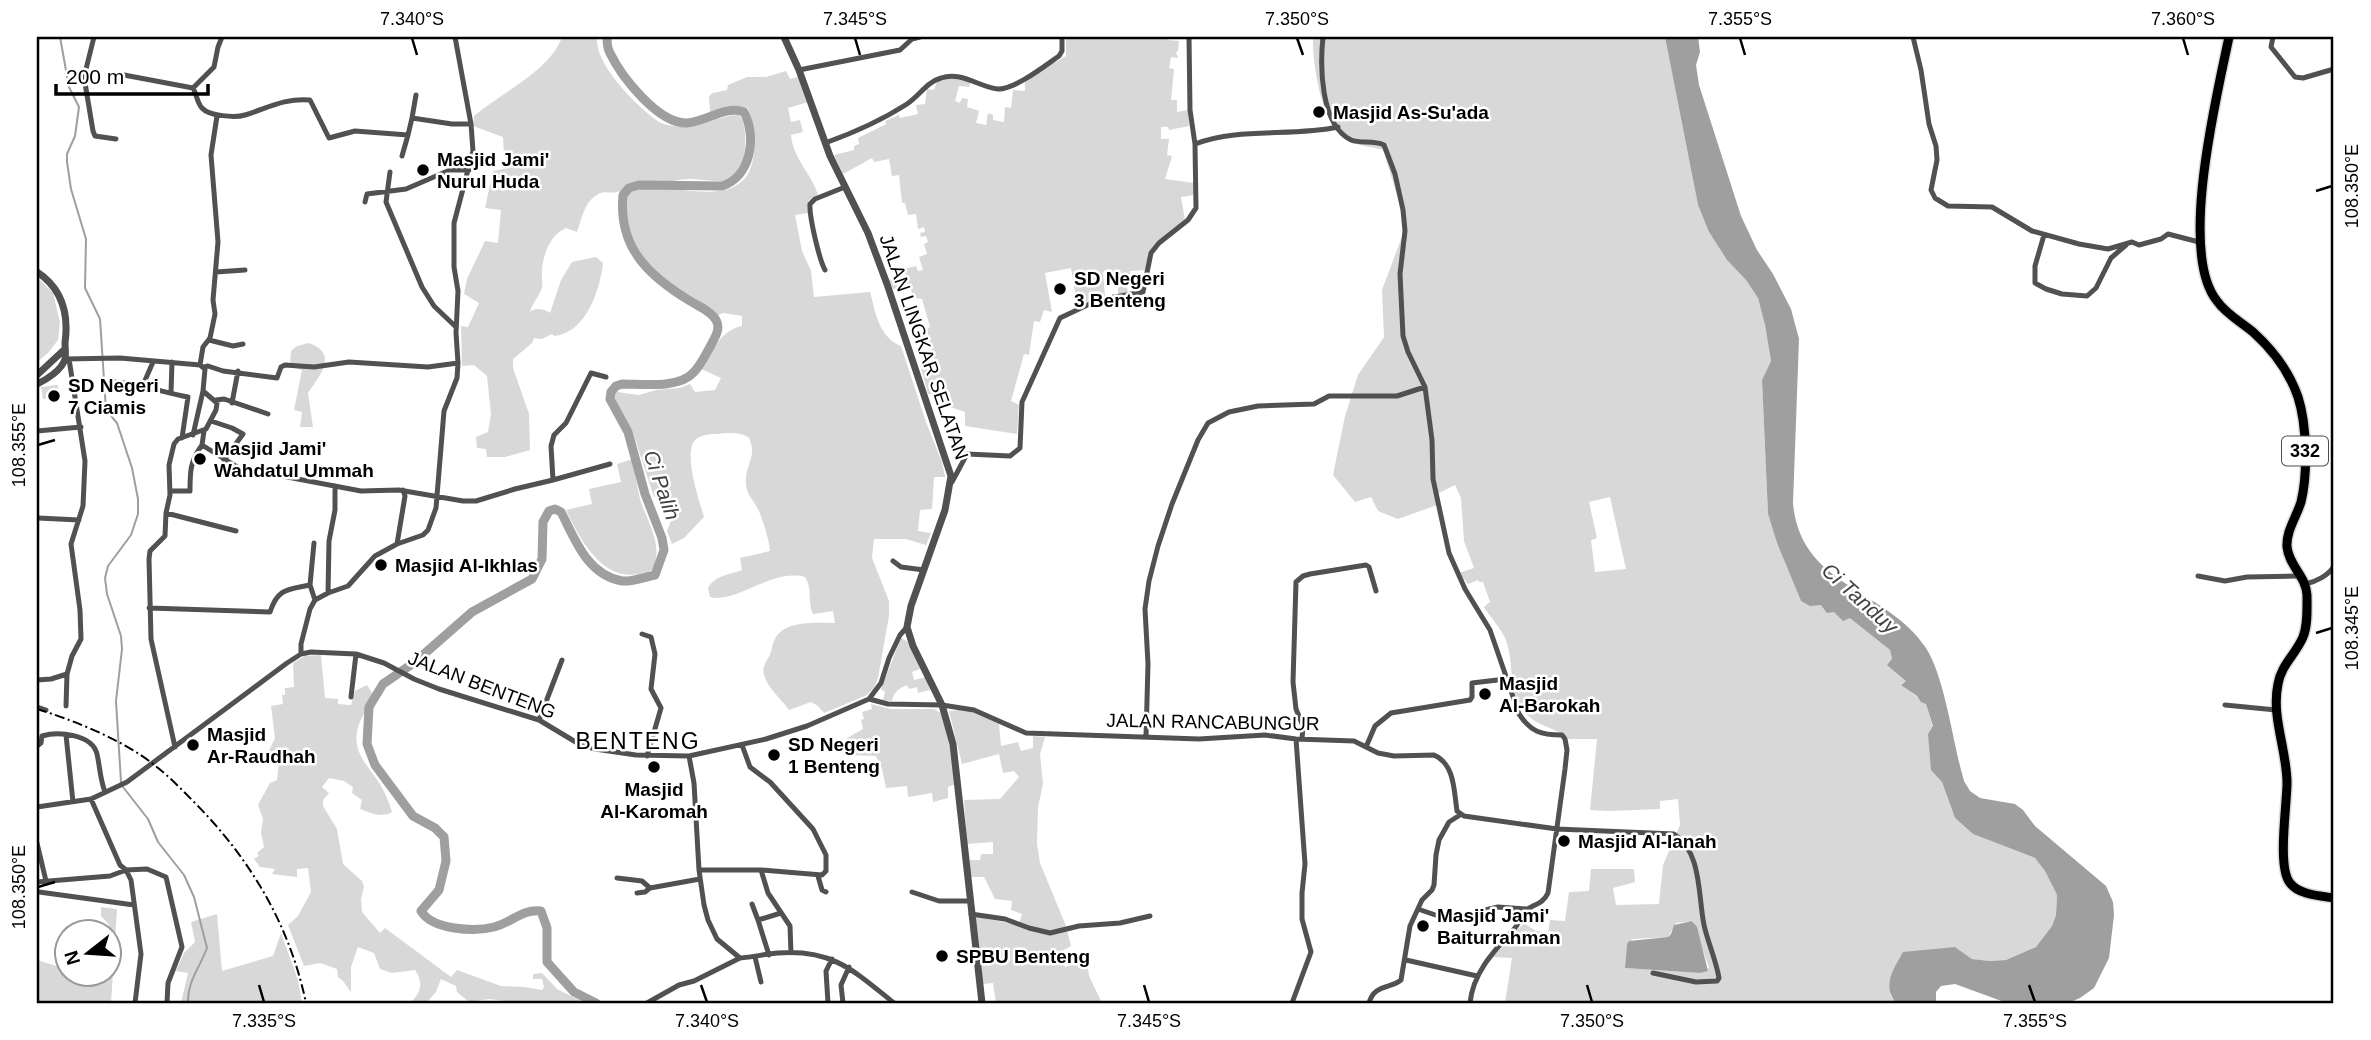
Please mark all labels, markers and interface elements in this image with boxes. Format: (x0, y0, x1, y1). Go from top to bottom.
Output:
text: 7.340°S (380, 9, 444, 29)
text: 7.345°S (823, 9, 887, 29)
text: 7.350°S (1265, 9, 1329, 29)
text: 7.355°S (1708, 9, 1772, 29)
text: 7.360°S (2151, 9, 2215, 29)
scale bar (56, 52, 208, 96)
text: 200 m (66, 65, 124, 88)
place label: Masjid As-Su'ada (1333, 102, 1489, 123)
marker: Masjid As-Su'ada (1311, 104, 1327, 120)
text: 108.350°E (2342, 144, 2362, 228)
place label: Masjid Jami' Nurul Huda (437, 149, 549, 192)
marker: Masjid Jami' Nurul Huda (415, 162, 431, 178)
street label: JALAN LINGKAR SELATAN (876, 232, 972, 462)
place label: SD Negeri 3 Benteng (1074, 268, 1166, 311)
marker: SD Negeri 3 Benteng (1052, 281, 1068, 297)
place label: SD Negeri 7 Ciamis (68, 375, 159, 418)
marker: SD Negeri 7 Ciamis (46, 388, 62, 404)
text: 108.355°E (9, 403, 29, 487)
road number: 332 (2282, 436, 2328, 466)
place label: Masjid Jami' Wahdatul Ummah (214, 438, 374, 481)
water label: Ci Palih (639, 447, 685, 523)
marker: Masjid Jami' Wahdatul Ummah (192, 451, 208, 467)
place label: Masjid Al-Ikhlas (395, 555, 538, 576)
marker: Masjid Al-Ikhlas (373, 557, 389, 573)
water label: Ci Tanduy (1817, 558, 1904, 639)
text: 108.345°E (2342, 586, 2362, 670)
street label: JALAN BENTENG (405, 647, 559, 723)
place label: Masjid Al-Barokah (1499, 673, 1600, 716)
marker: Masjid Al-Barokah (1477, 686, 1493, 702)
street label: JALAN RANCABUNGUR (1106, 710, 1320, 734)
place label: Masjid Ar-Raudhah (207, 724, 316, 767)
district label: BENTENG (575, 728, 701, 754)
place label: SD Negeri 1 Benteng (788, 734, 880, 777)
marker: Masjid Ar-Raudhah (185, 737, 201, 753)
marker: SD Negeri 1 Benteng (766, 747, 782, 763)
marker: Masjid Al-Karomah (646, 759, 662, 775)
place label: Masjid Al-Karomah (600, 779, 708, 822)
place label: Masjid Al-Ianah (1578, 831, 1717, 852)
marker: Masjid Al-Ianah (1556, 833, 1572, 849)
text: 108.350°E (9, 845, 29, 929)
place label: Masjid Jami' Baiturrahman (1437, 905, 1561, 948)
north arrow (52, 918, 122, 988)
marker: Masjid Jami' Baiturrahman (1415, 918, 1431, 934)
place label: SPBU Benteng (956, 946, 1090, 967)
text: N (60, 948, 84, 967)
marker: SPBU Benteng (934, 948, 950, 964)
text: 7.335°S (232, 1011, 296, 1031)
text: 7.340°S (675, 1011, 739, 1031)
text: 7.345°S (1117, 1011, 1181, 1031)
text: 7.350°S (1560, 1011, 1624, 1031)
text: 7.355°S (2003, 1011, 2067, 1031)

